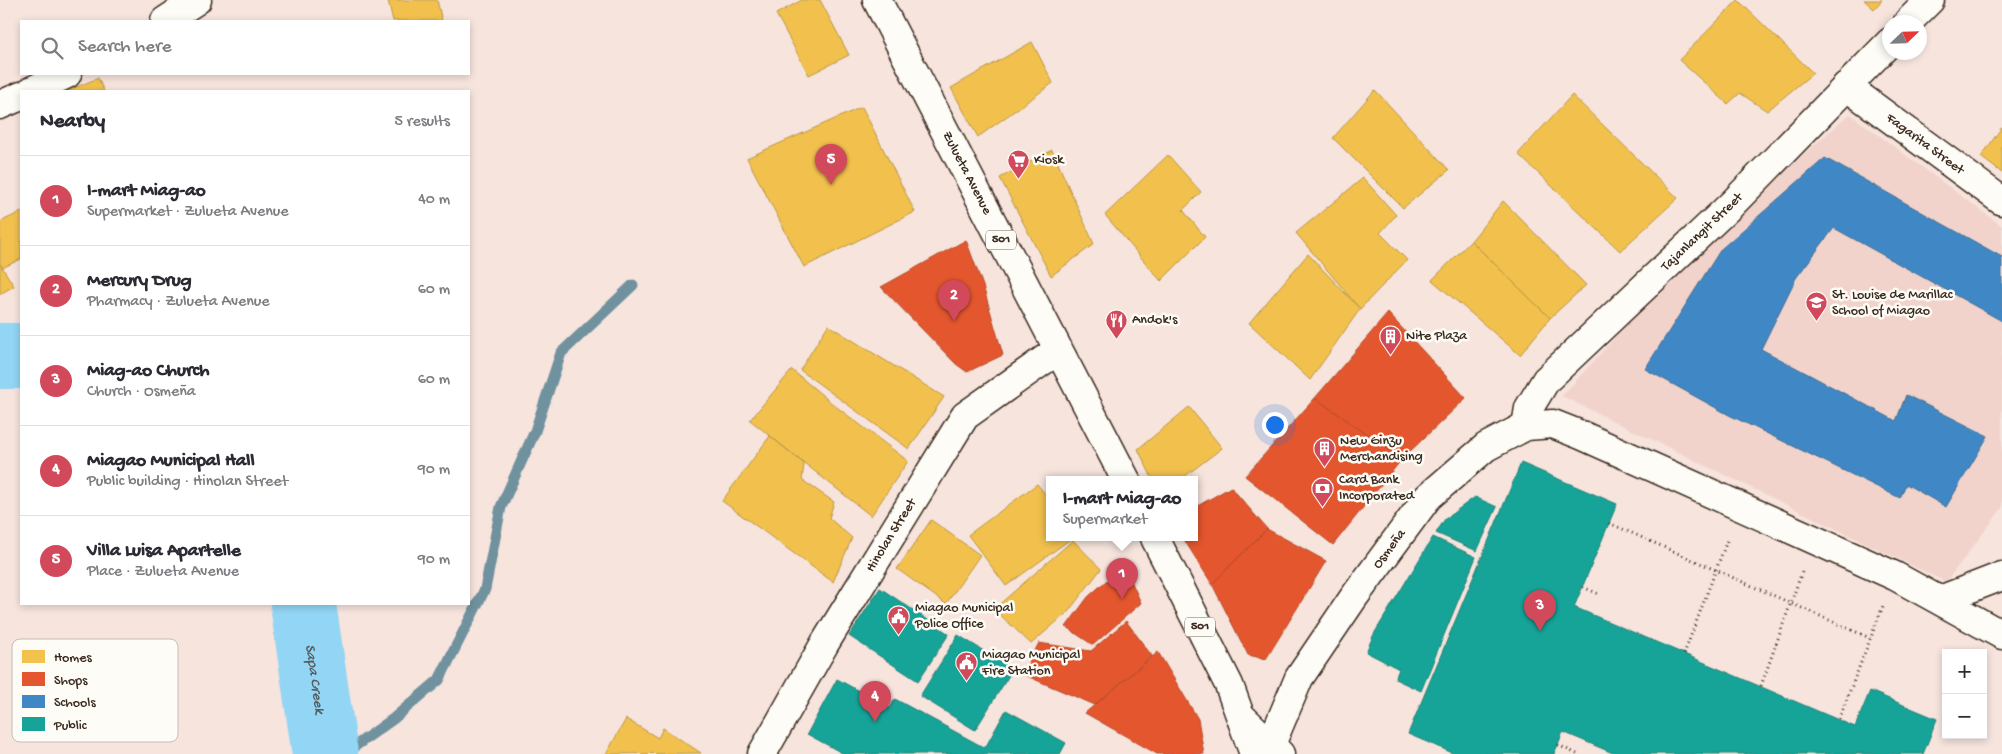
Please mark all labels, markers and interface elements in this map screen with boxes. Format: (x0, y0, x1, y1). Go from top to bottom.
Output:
north arrow (1882, 15, 1927, 60)
search box (20, 20, 470, 75)
icon: search (38, 34, 66, 62)
text: Search here (78, 36, 172, 59)
street label: Fagarita Street (1882, 109, 1968, 179)
text: Nearby (40, 110, 105, 135)
text: 5 results (395, 113, 450, 132)
street label: Zulueta Avenue (938, 129, 996, 218)
pin: 5 (815, 144, 847, 185)
supermarket icon: Kiosk (1006, 148, 1030, 179)
place label: Kiosk (1034, 152, 1065, 169)
text: I-mart Miag-ao (87, 180, 206, 203)
street label: Tajanlangit Street (1657, 188, 1748, 276)
text: 1 (53, 191, 59, 210)
text: 40 m (418, 191, 450, 210)
text: Supermarket · Zulueta Avenue (87, 203, 289, 222)
road number: 501 (986, 230, 1016, 250)
text: Mercury Drug (87, 270, 192, 293)
pin: 2 (938, 280, 970, 321)
text: 2 (52, 281, 60, 300)
text: 60 m (418, 281, 450, 300)
place label: St. Louise de Marillac School of Miagao (1832, 287, 1954, 320)
school or university icon: St. Louise de Marillac School of Miagao (1804, 291, 1828, 322)
text: Pharmacy · Zulueta Avenue (87, 293, 270, 312)
restaurant icon: Andok's (1104, 308, 1128, 339)
place label: Andok's (1132, 312, 1178, 329)
building icon: Nite Plaza (1378, 324, 1402, 355)
place label: Nite Plaza (1406, 328, 1468, 345)
text: Miag-ao Church (87, 360, 209, 383)
text: 3 (52, 371, 60, 390)
text: 60 m (418, 371, 450, 390)
text: Church · Osmeña (87, 383, 196, 402)
your location (1262, 412, 1288, 438)
place label: New Ginzu Merchandising (1340, 433, 1423, 466)
building icon: New Ginzu Merchandising (1312, 437, 1336, 468)
text: Miagao Municipal Hall (87, 450, 255, 473)
text: 4 (52, 461, 60, 480)
text: 90 m (418, 461, 450, 480)
place label: Card Bank Incorporated (1339, 472, 1416, 505)
text: Public building · Hinolan Street (87, 473, 288, 492)
popup (1046, 476, 1198, 541)
bank icon: Card Bank Incorporated (1311, 476, 1335, 507)
text: I-mart Miag-ao (1063, 488, 1181, 511)
street label: Hinolan Street (862, 494, 921, 575)
text: Supermarket (1063, 511, 1147, 530)
street label: Osmeña (1369, 525, 1410, 572)
text: Villa Luisa Apartelle (87, 540, 241, 563)
text: 5 (52, 551, 60, 570)
text: 90 m (418, 551, 450, 570)
pin: 1 (1106, 558, 1138, 599)
text: Place · Zulueta Avenue (87, 563, 239, 582)
pin: 3 (1524, 590, 1556, 631)
place label: Miagao Municipal Police Office (914, 600, 1013, 633)
public building icon: Miagao Municipal Police Office (887, 604, 911, 635)
road number: 501 (1185, 618, 1215, 636)
legend (12, 639, 178, 742)
water label: Sapa Creek (300, 643, 328, 717)
place label: Miagao Municipal Fire Station (981, 647, 1080, 680)
map controls (1942, 649, 1987, 739)
button: + (1942, 649, 1987, 694)
text: Homes (54, 650, 92, 667)
public building icon: Miagao Municipal Fire Station (954, 651, 978, 682)
text: Shops (54, 673, 88, 690)
pin: 4 (859, 681, 891, 722)
button: − (1942, 694, 1987, 739)
text: Schools (54, 695, 96, 712)
text: Public (53, 718, 88, 735)

